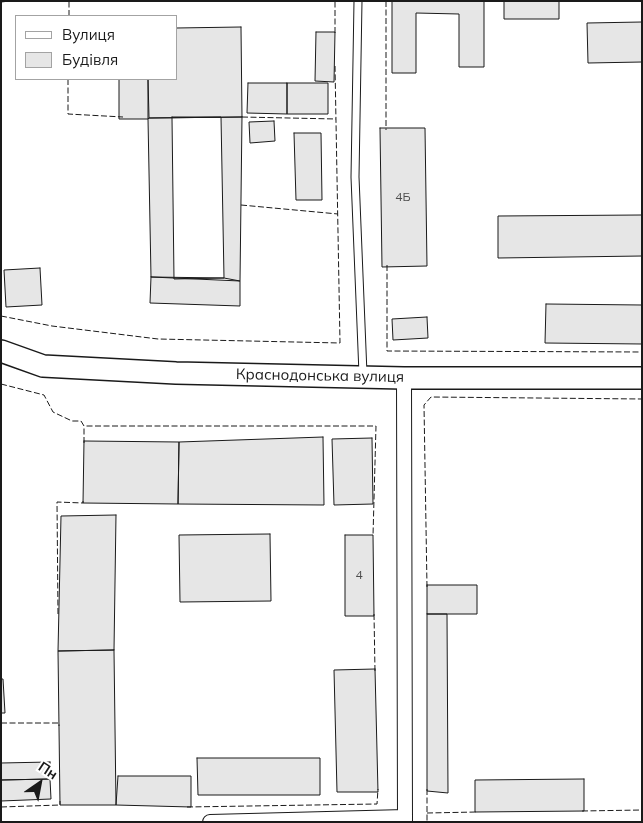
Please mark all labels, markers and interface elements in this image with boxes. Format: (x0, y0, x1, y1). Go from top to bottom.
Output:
legend (15, 15, 178, 80)
text: Вулиця (62, 25, 115, 44)
text: Будівля (62, 50, 118, 69)
house number: 4Б (395, 190, 411, 204)
street label: Краснодонська вулиця (236, 366, 404, 386)
house number: 4 (355, 568, 363, 582)
north arrow (15, 758, 65, 808)
text: Пн (35, 758, 61, 783)

